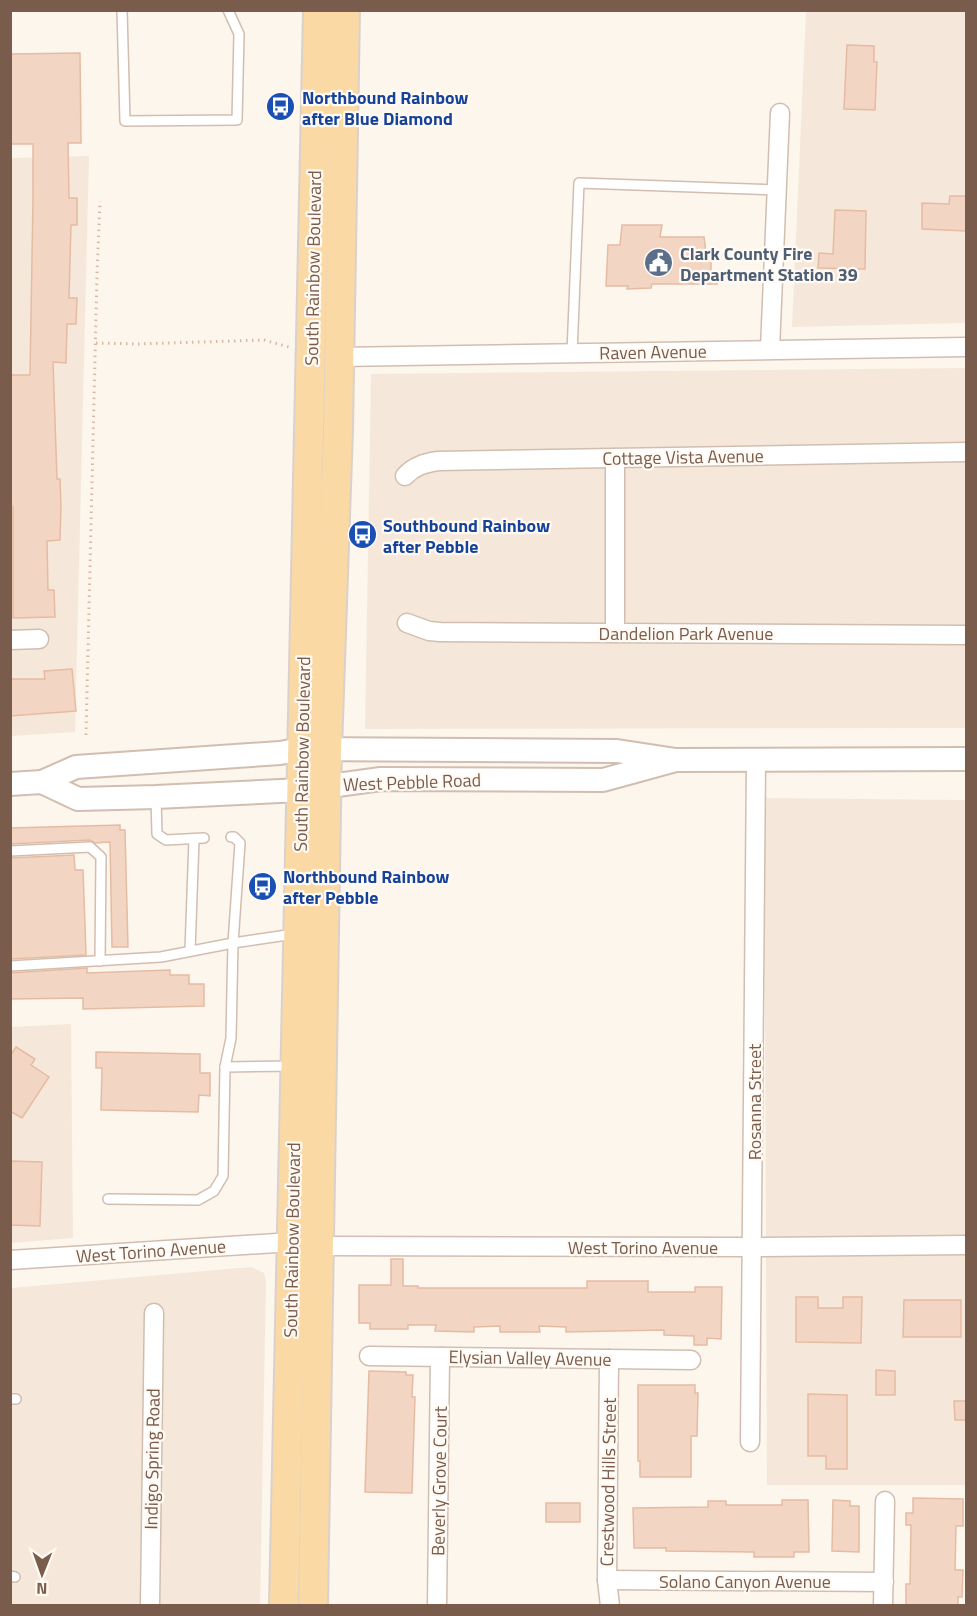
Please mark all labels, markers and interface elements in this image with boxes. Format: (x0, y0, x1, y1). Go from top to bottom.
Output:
place label: Northbound Rainbow after Blue Diamond (302, 84, 468, 132)
bus stop icon: Northbound Rainbow after Blue Diamond (265, 91, 297, 123)
street label: South Rainbow Boulevard (298, 170, 328, 366)
place label: Clark County Fire Department Station 39 (680, 240, 858, 288)
public building icon: Clark County Fire Department Station 39 (643, 247, 675, 279)
street label: Raven Avenue (599, 338, 707, 366)
street label: Cottage Vista Avenue (602, 442, 764, 472)
place label: Southbound Rainbow after Pebble (383, 512, 550, 560)
bus stop icon: Southbound Rainbow after Pebble (346, 519, 378, 551)
street label: Dandelion Park Avenue (599, 620, 773, 647)
street label: South Rainbow Boulevard (287, 656, 317, 852)
street label: West Pebble Road (343, 766, 481, 798)
place label: Northbound Rainbow after Pebble (283, 863, 449, 911)
bus stop icon: Northbound Rainbow after Pebble (246, 870, 278, 902)
street label: Rosanna Street (741, 1043, 768, 1160)
street label: South Rainbow Boulevard (277, 1142, 307, 1338)
street label: West Torino Avenue (75, 1232, 227, 1270)
street label: West Torino Avenue (568, 1234, 718, 1261)
street label: Elysian Valley Avenue (448, 1343, 612, 1373)
street label: Indigo Spring Road (137, 1388, 167, 1530)
street label: Crestwood Hills Street (593, 1397, 623, 1567)
street label: Beverly Grove Court (424, 1405, 454, 1556)
north arrow (12, 1544, 72, 1604)
street label: Solano Canyon Avenue (659, 1568, 831, 1595)
text: N (36, 1577, 47, 1601)

